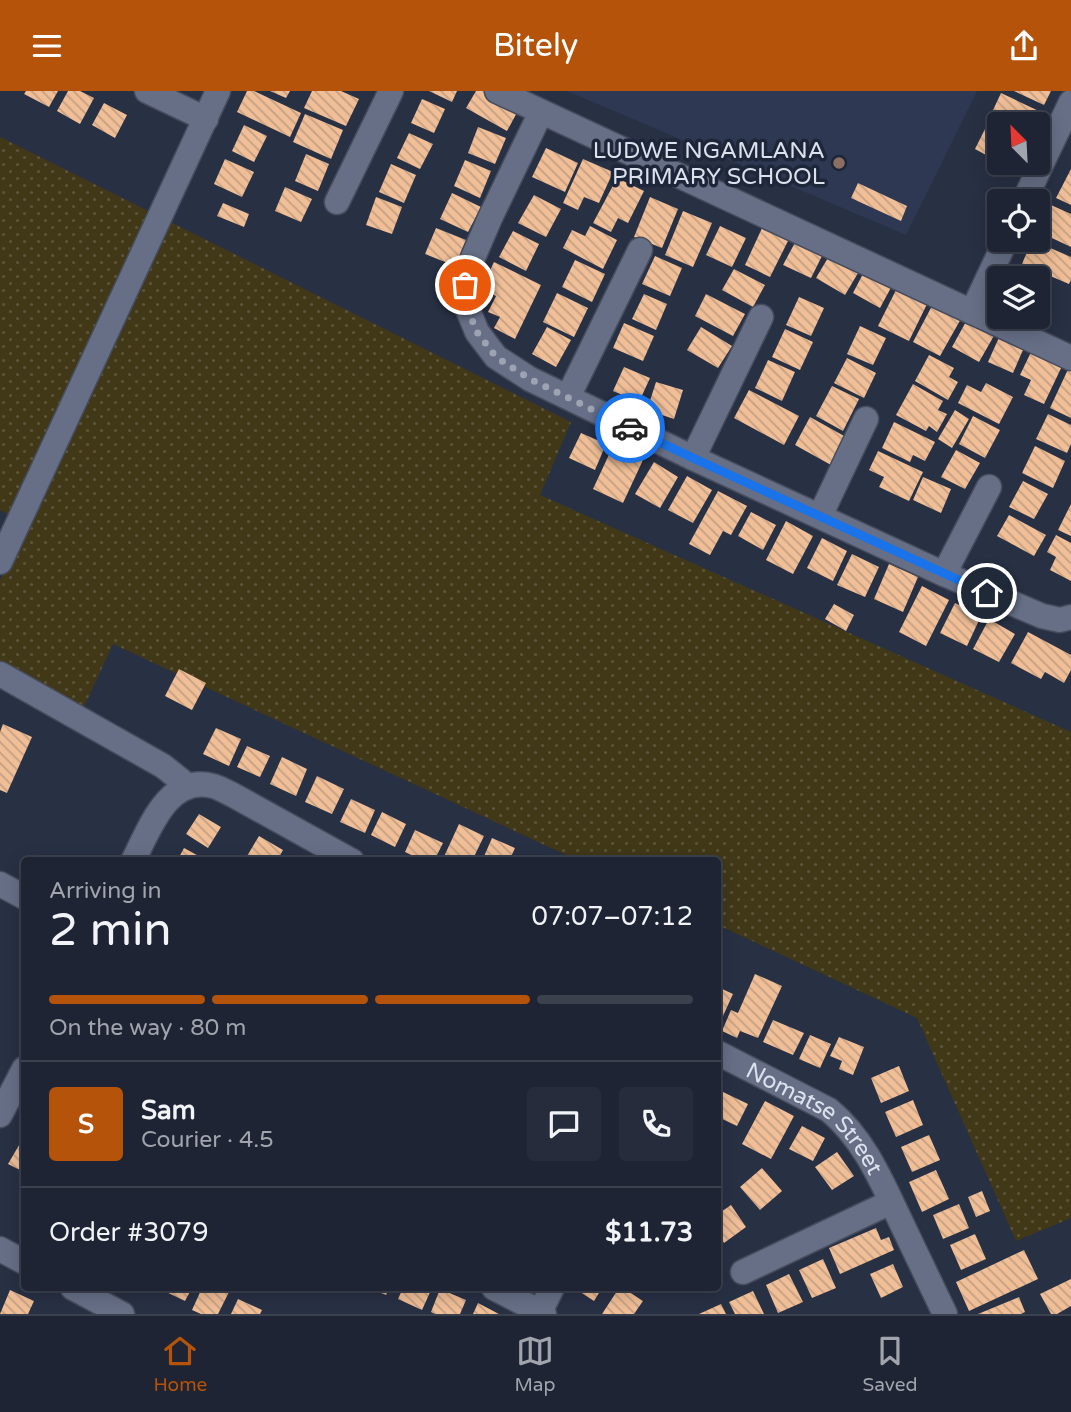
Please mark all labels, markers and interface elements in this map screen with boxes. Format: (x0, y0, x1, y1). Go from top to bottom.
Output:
icon: menu (28, 27, 66, 65)
text: Bitely (493, 27, 578, 65)
icon: share (1005, 27, 1043, 65)
north arrow (987, 112, 1050, 175)
map controls (987, 112, 1050, 329)
place label: LUDWE NGAMLANA PRIMARY SCHOOL (593, 137, 825, 191)
marker: LUDWE NGAMLANA PRIMARY SCHOOL (831, 155, 847, 171)
button: locate (987, 189, 1050, 252)
pin (435, 255, 495, 315)
icon: bag (446, 266, 484, 304)
button: layers (987, 266, 1050, 329)
courier (595, 393, 665, 463)
icon: car (611, 409, 649, 447)
pin (957, 563, 1017, 623)
icon: home (968, 574, 1006, 612)
text: Arriving in (49, 877, 162, 905)
text: 07:07–07:12 (532, 901, 693, 932)
text: 2 min (49, 903, 172, 958)
text: On the way · 80 m (49, 1014, 246, 1042)
street label: Nomatse Street (741, 1057, 889, 1180)
button: chat (527, 1087, 601, 1161)
button: phone (619, 1087, 693, 1161)
text: Sam (141, 1095, 196, 1126)
text: S (78, 1109, 94, 1140)
text: Courier · 4.5 (141, 1126, 274, 1154)
text: Order #3079 (49, 1217, 209, 1248)
text: $11.73 (605, 1217, 693, 1248)
tab: Home (154, 1332, 207, 1396)
tab: Map (514, 1332, 555, 1396)
tab: Saved (863, 1332, 917, 1396)

